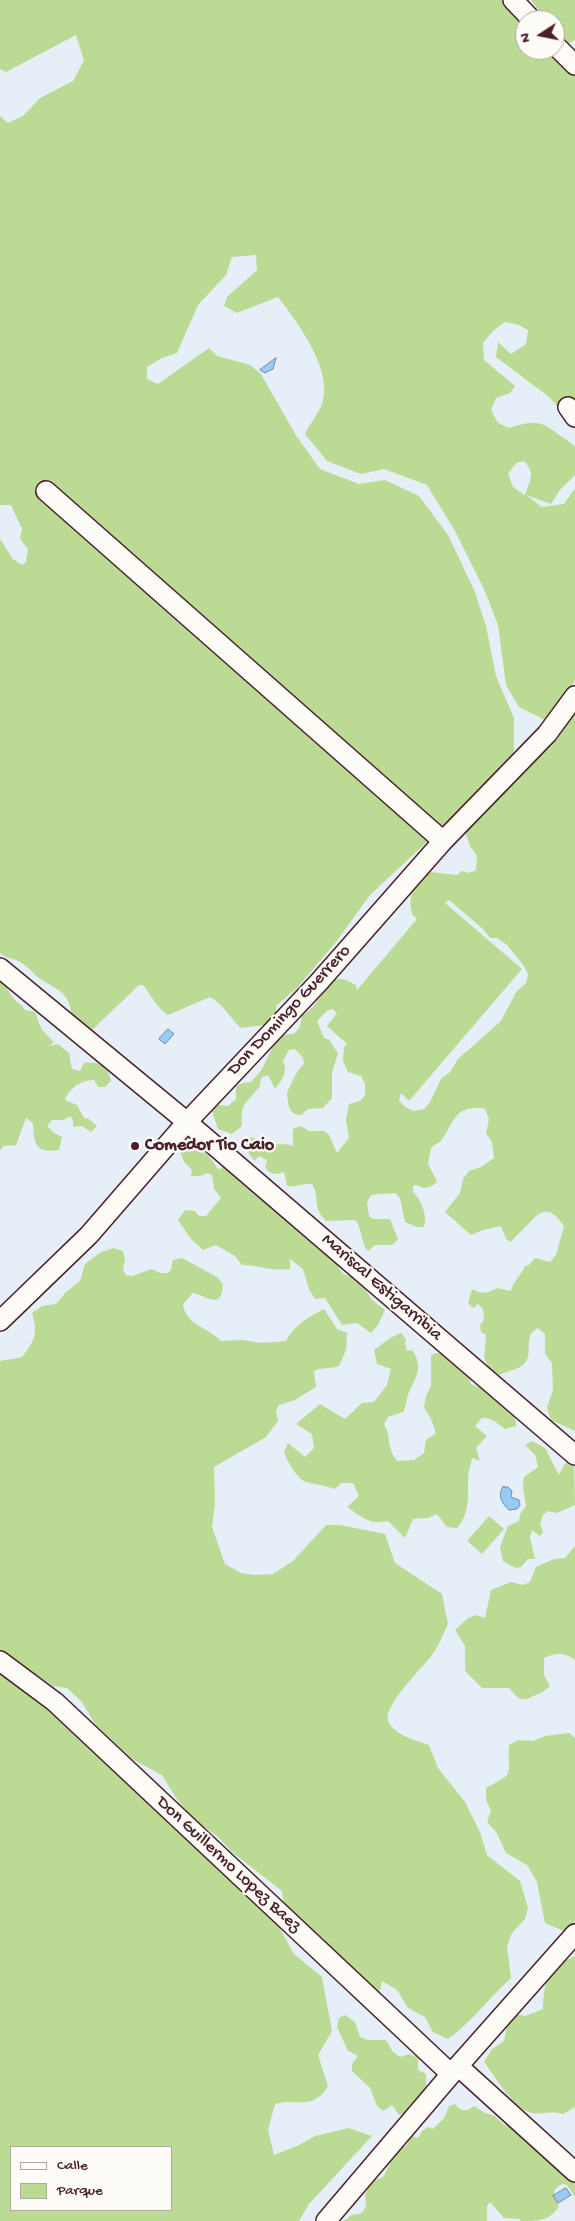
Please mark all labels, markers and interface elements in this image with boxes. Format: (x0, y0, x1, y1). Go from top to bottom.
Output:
north arrow (515, 10, 565, 60)
text: N (517, 32, 535, 44)
street label: Don Domingo Guerrero (224, 941, 356, 1081)
place label: Comedor Tio Caio (145, 1135, 274, 1157)
marker: Comedor Tio Caio (129, 1140, 141, 1152)
street label: Mariscal Estigarribia (316, 1230, 446, 1346)
street label: Don Guillermo Lopez Baez (151, 1792, 305, 1938)
legend (10, 2146, 172, 2211)
text: Calle (57, 2157, 88, 2175)
text: Parque (57, 2182, 103, 2200)

